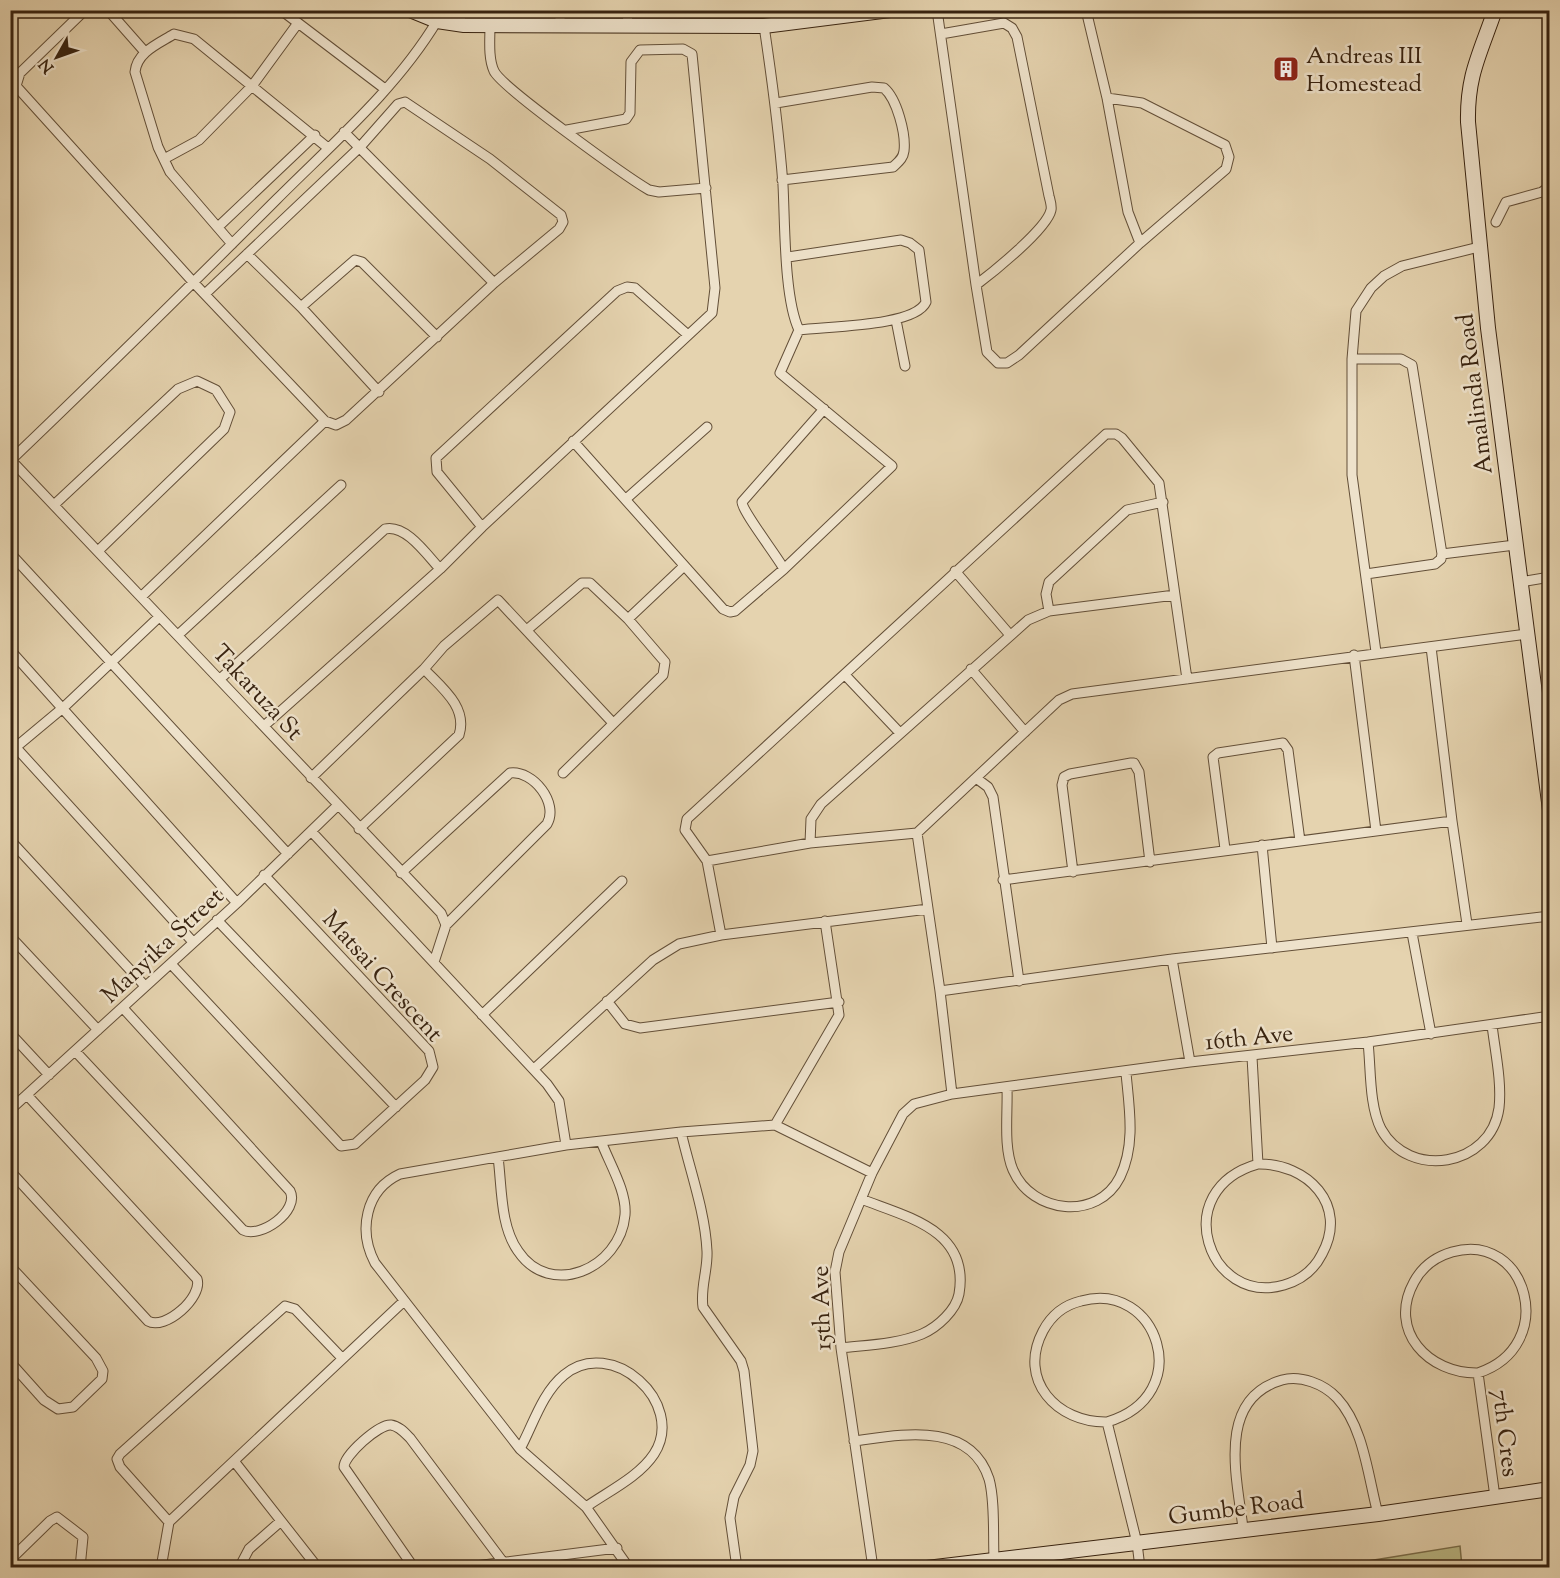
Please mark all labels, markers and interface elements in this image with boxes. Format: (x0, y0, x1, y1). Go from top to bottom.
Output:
north arrow (27, 27, 87, 87)
place label: Andreas III Homestead (1306, 40, 1422, 102)
text: N (34, 53, 60, 77)
building icon: Andreas III Homestead (1271, 54, 1301, 84)
street label: Amalinda Road (1449, 311, 1503, 476)
street label: Takaruza St (203, 638, 310, 749)
street label: Manyika Street (95, 881, 232, 1012)
street label: Matsai Crescent (313, 904, 450, 1051)
street label: 16th Ave (1203, 1017, 1295, 1061)
street label: 15th Ave (805, 1265, 841, 1351)
street label: 7th Cres (1482, 1387, 1526, 1479)
street label: Gumbe Road (1166, 1485, 1306, 1535)

